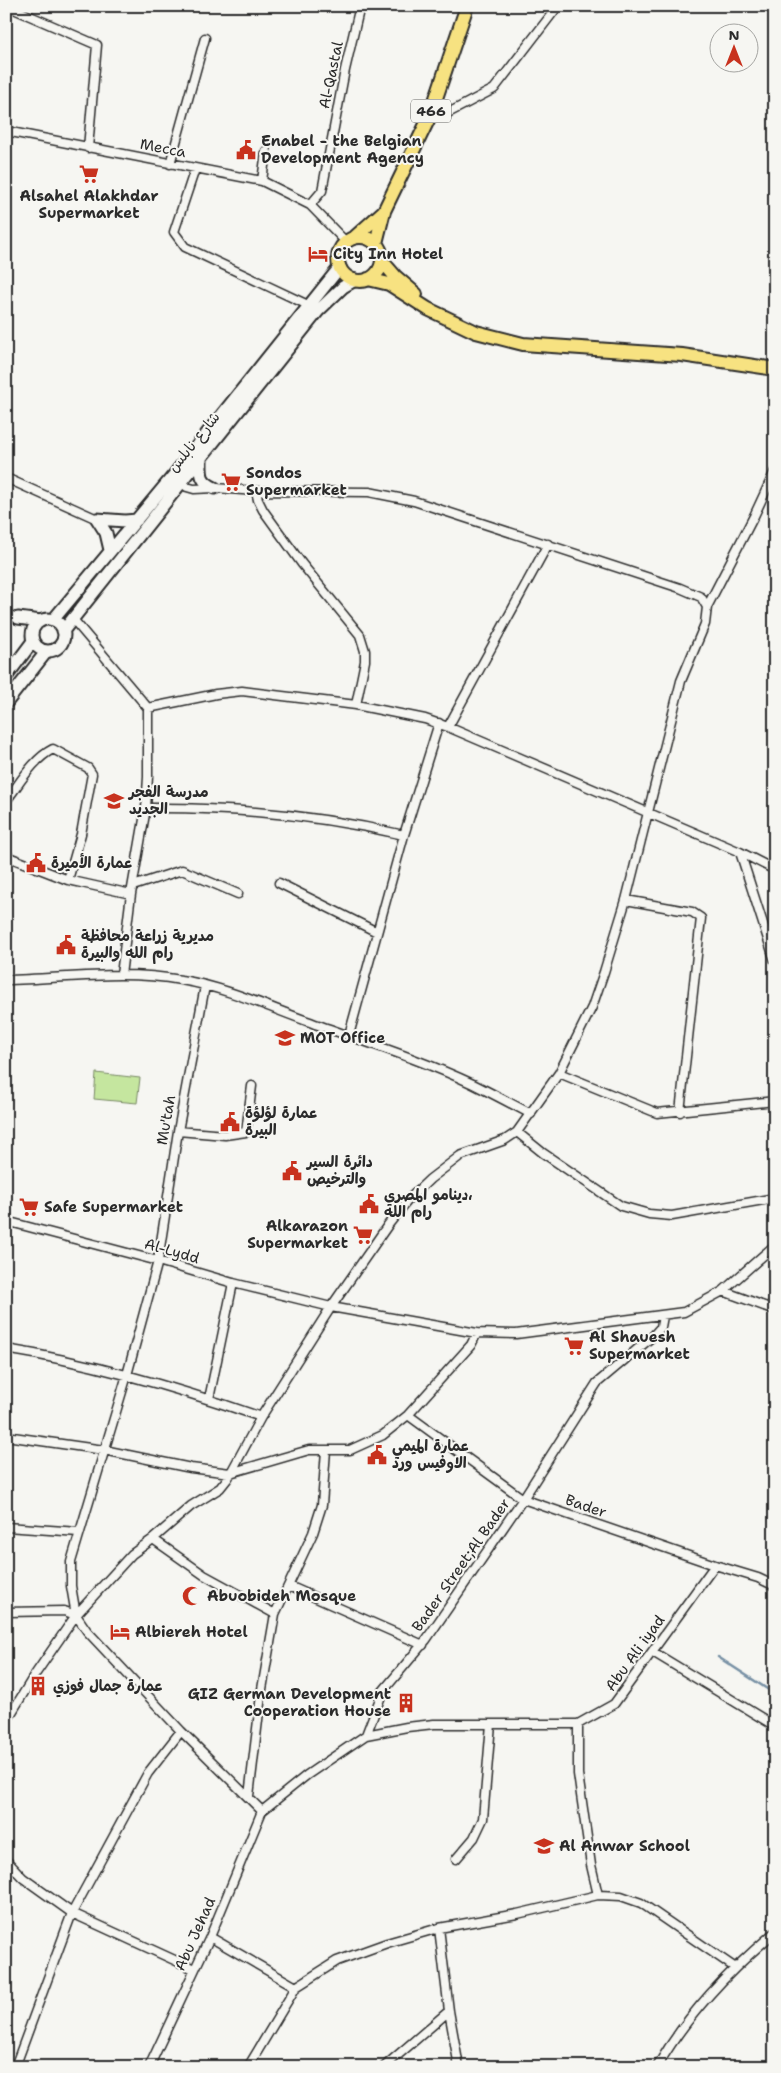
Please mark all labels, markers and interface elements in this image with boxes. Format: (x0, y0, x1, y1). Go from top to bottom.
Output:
north arrow (708, 22, 758, 72)
text: N (728, 26, 740, 44)
street label: Al-Qastal (314, 39, 348, 111)
road number: 466 (411, 100, 451, 122)
place label: Enabel - the Belgian Development Agency (261, 131, 424, 168)
street label: Mecca (138, 134, 188, 162)
public building icon: Enabel - the Belgian Development Agency (235, 139, 257, 161)
supermarket icon: Alsahel Alakhdar Supermarket (78, 163, 100, 185)
place label: Alsahel Alakhdar Supermarket (20, 186, 158, 223)
hotel icon: City Inn Hotel (307, 243, 329, 265)
place label: City Inn Hotel (333, 244, 443, 264)
street label: شارع نابلس (163, 408, 225, 476)
place label: Sondos Supermarket (246, 463, 347, 500)
supermarket icon: Sondos Supermarket (220, 471, 242, 493)
place label: مدرسة الفجر الجديد (127, 782, 209, 819)
school or university icon: مدرسة الفجر الجديد (103, 790, 125, 812)
public building icon: عمارة الأميرة (25, 852, 47, 874)
place label: عمارة الأميرة (51, 852, 133, 873)
place label: مديرية زراعة محافظة رام الله والبيرة (81, 926, 214, 964)
public building icon: مديرية زراعة محافظة رام الله والبيرة (55, 934, 77, 956)
school or university icon: MOT Office (274, 1027, 296, 1049)
place label: MOT Office (300, 1028, 385, 1048)
street label: Mu'tah (152, 1093, 180, 1147)
place label: عمارة لؤلؤة البيرة (245, 1103, 318, 1140)
public building icon: عمارة لؤلؤة البيرة (219, 1111, 241, 1133)
place label: دائرة السير والترخيص (305, 1152, 373, 1189)
public building icon: دائرة السير والترخيص (281, 1160, 303, 1182)
place label: دينامو المصري، رام الله (384, 1185, 473, 1223)
public building icon: دينامو المصري، رام الله (358, 1193, 380, 1215)
supermarket icon: Safe Supermarket (18, 1196, 40, 1218)
place label: Safe Supermarket (44, 1197, 183, 1217)
place label: Alkarazon Supermarket (247, 1216, 348, 1253)
supermarket icon: Alkarazon Supermarket (352, 1224, 374, 1246)
street label: Al-Lydd (142, 1234, 202, 1268)
place label: Al Shauesh Supermarket (589, 1327, 690, 1364)
supermarket icon: Al Shauesh Supermarket (563, 1335, 585, 1357)
place label: عمارة الميمي الاوفيس ورد (392, 1436, 470, 1473)
public building icon: عمارة الميمي الاوفيس ورد (366, 1444, 388, 1466)
street label: Bader (563, 1490, 609, 1522)
street label: Bader Street;Al Bader (407, 1494, 515, 1636)
mosque icon: Abuobideh Mosque (181, 1585, 203, 1607)
place label: Abuobideh Mosque (207, 1586, 356, 1606)
street label: Abu Ali iyad (601, 1611, 670, 1695)
hotel icon: Albiereh Hotel (109, 1621, 131, 1643)
place label: Albiereh Hotel (135, 1622, 248, 1642)
building icon: عمارة جمال فوزي (27, 1675, 49, 1697)
place label: عمارة جمال فوزي (53, 1676, 163, 1698)
place label: GIZ German Development Cooperation House (188, 1684, 391, 1721)
building icon: GIZ German Development Cooperation House (395, 1692, 417, 1714)
school or university icon: Al Anwar School (533, 1835, 555, 1857)
place label: Al Anwar School (559, 1836, 690, 1856)
street label: Abu Jehad (170, 1894, 220, 1974)

